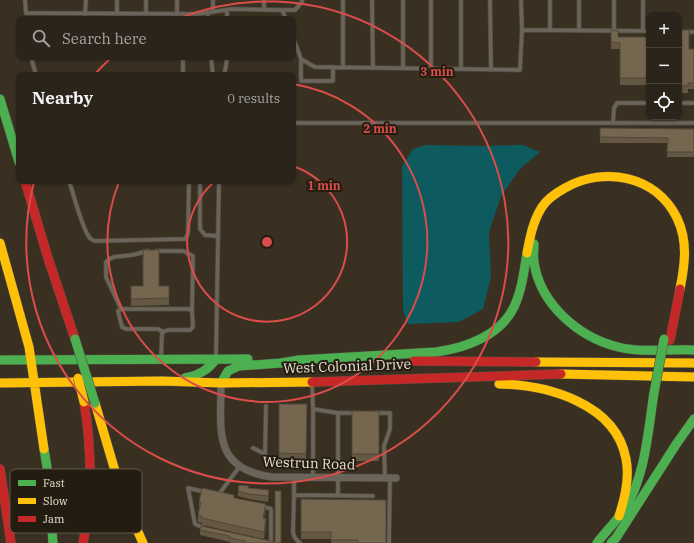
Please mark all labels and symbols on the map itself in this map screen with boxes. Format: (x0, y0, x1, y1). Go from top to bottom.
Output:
text: 3 min (420, 64, 454, 79)
text: 2 min (363, 121, 397, 136)
text: 1 min (307, 178, 341, 193)
centre of rings (260, 235, 274, 249)
street label: West Colonial Drive (283, 355, 411, 377)
street label: Westrun Road (262, 452, 356, 474)
legend (10, 469, 142, 533)
text: Fast (43, 476, 65, 490)
text: Slow (43, 494, 68, 508)
text: Jam (43, 512, 65, 526)

